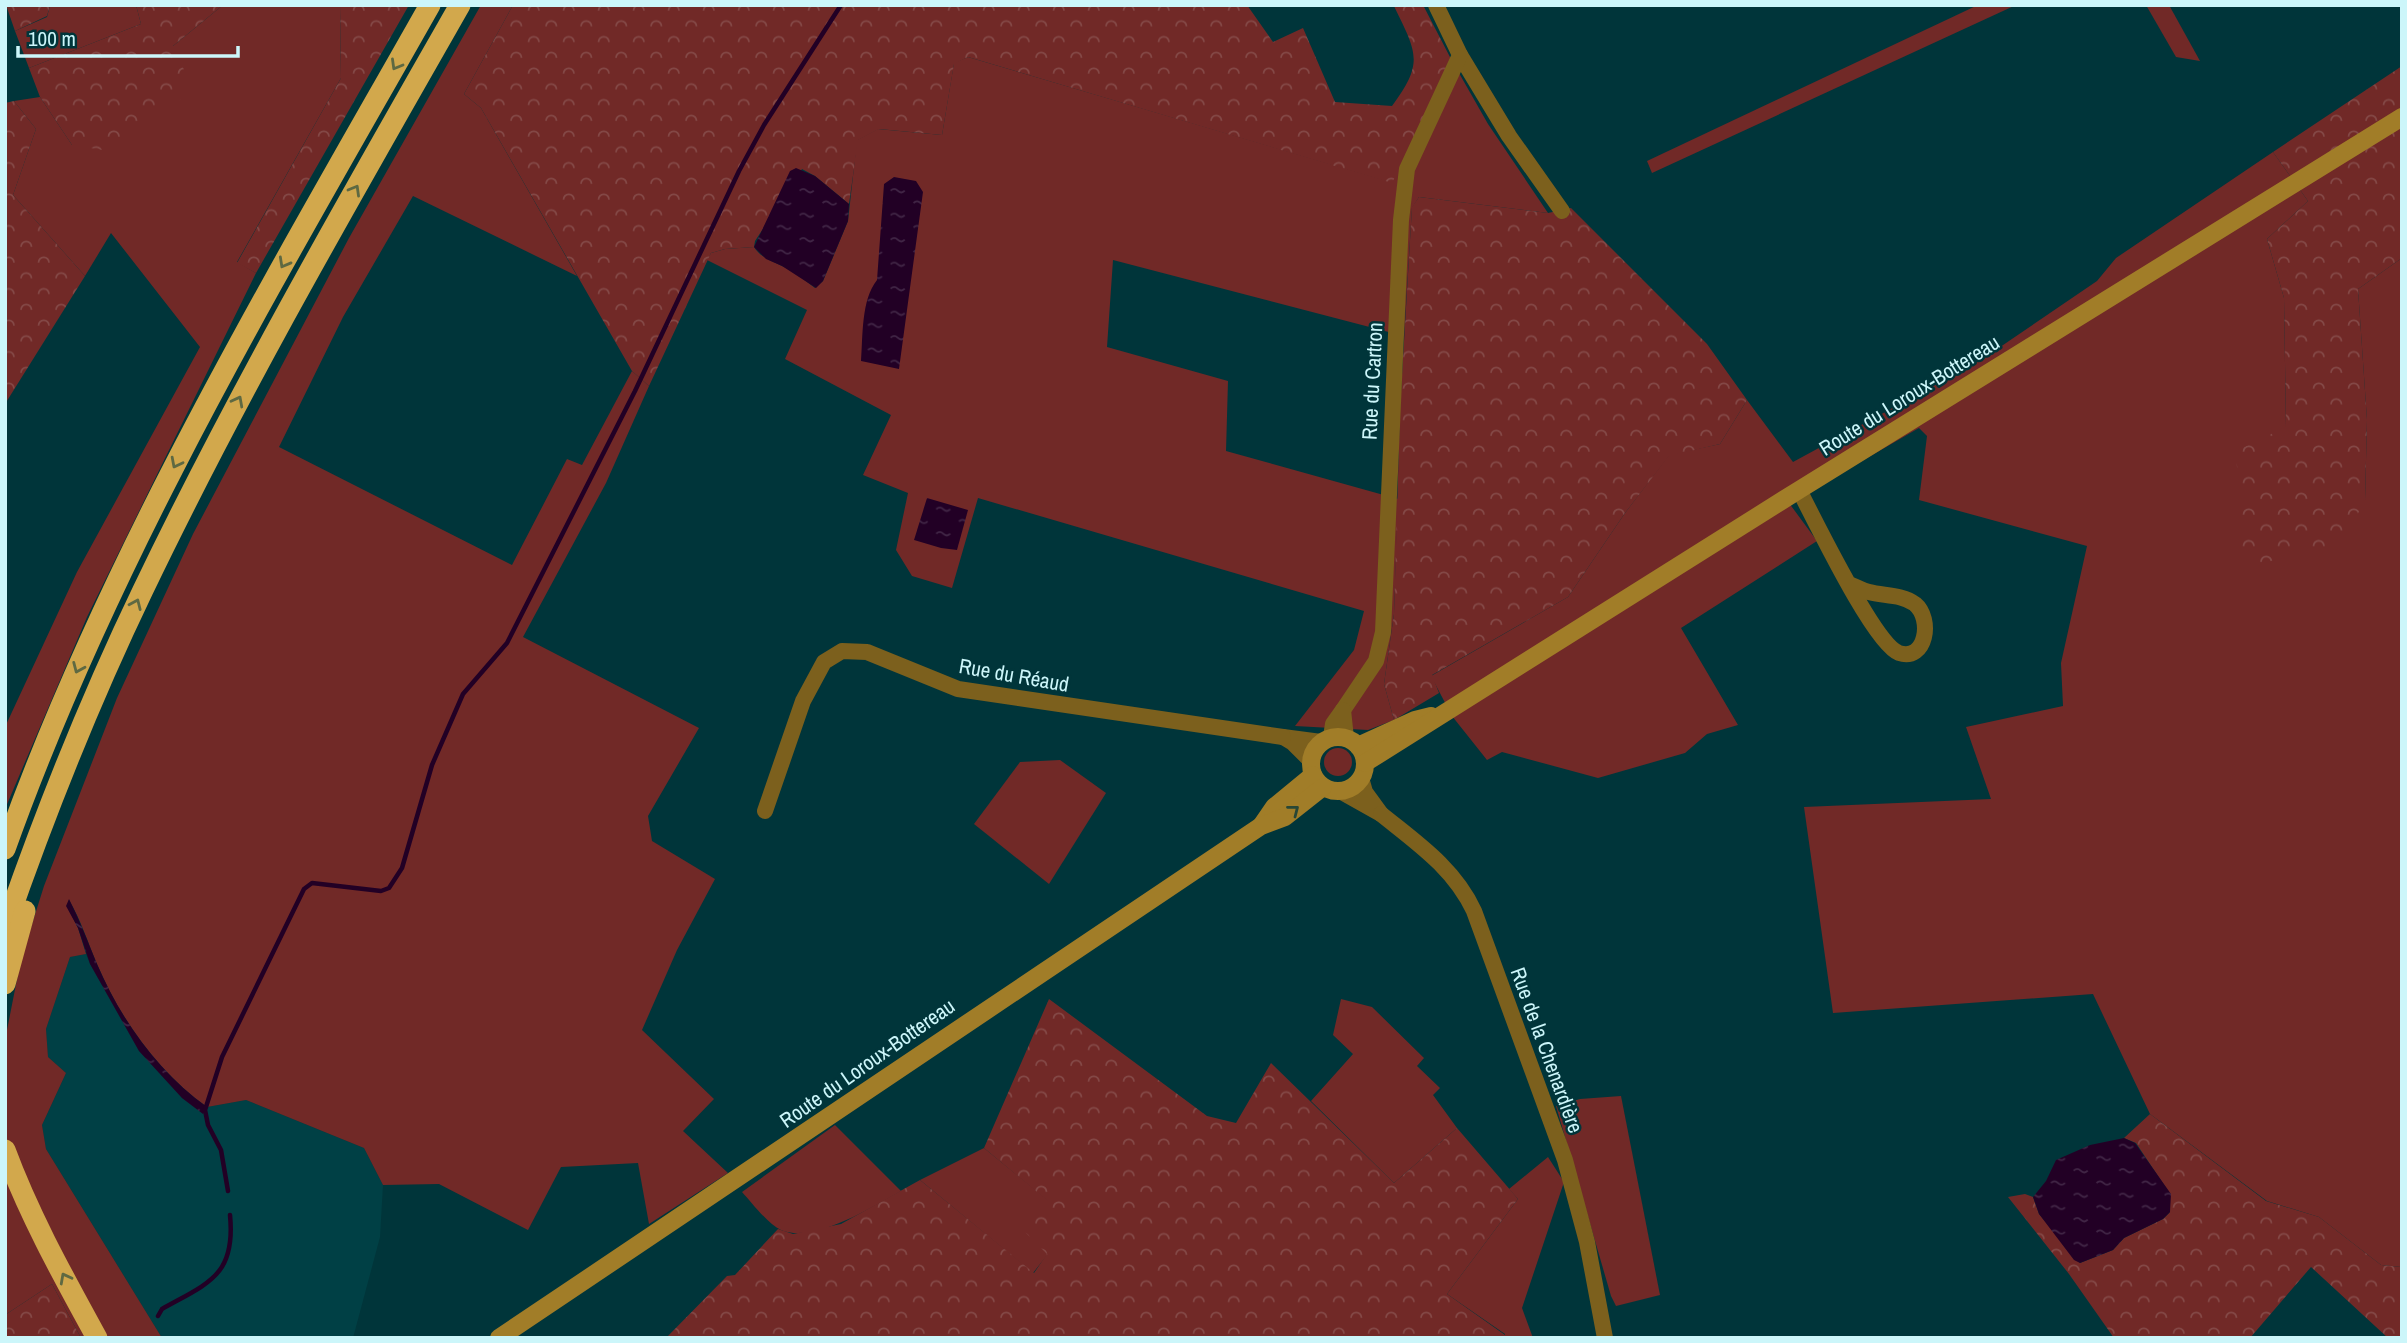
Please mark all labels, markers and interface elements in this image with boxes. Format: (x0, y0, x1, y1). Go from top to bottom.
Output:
scale bar (18, 14, 238, 58)
text: 100 m (28, 24, 76, 53)
one-way arrow (391, 57, 404, 70)
one-way arrow (347, 185, 360, 198)
one-way arrow (279, 256, 292, 268)
street label: Rue du Cartron (1354, 321, 1390, 441)
street label: Route du Loroux-Bottereau (1813, 328, 2005, 462)
one-way arrow (230, 396, 244, 408)
one-way arrow (171, 456, 185, 468)
one-way arrow (128, 599, 142, 611)
street label: Rue du Réaud (957, 651, 1071, 699)
one-way arrow (72, 661, 86, 674)
one-way arrow (1286, 806, 1299, 819)
street label: Rue de la Chenardière (1504, 963, 1590, 1137)
street label: Route du Loroux-Bottereau (774, 992, 960, 1134)
one-way arrow (59, 1272, 73, 1285)

